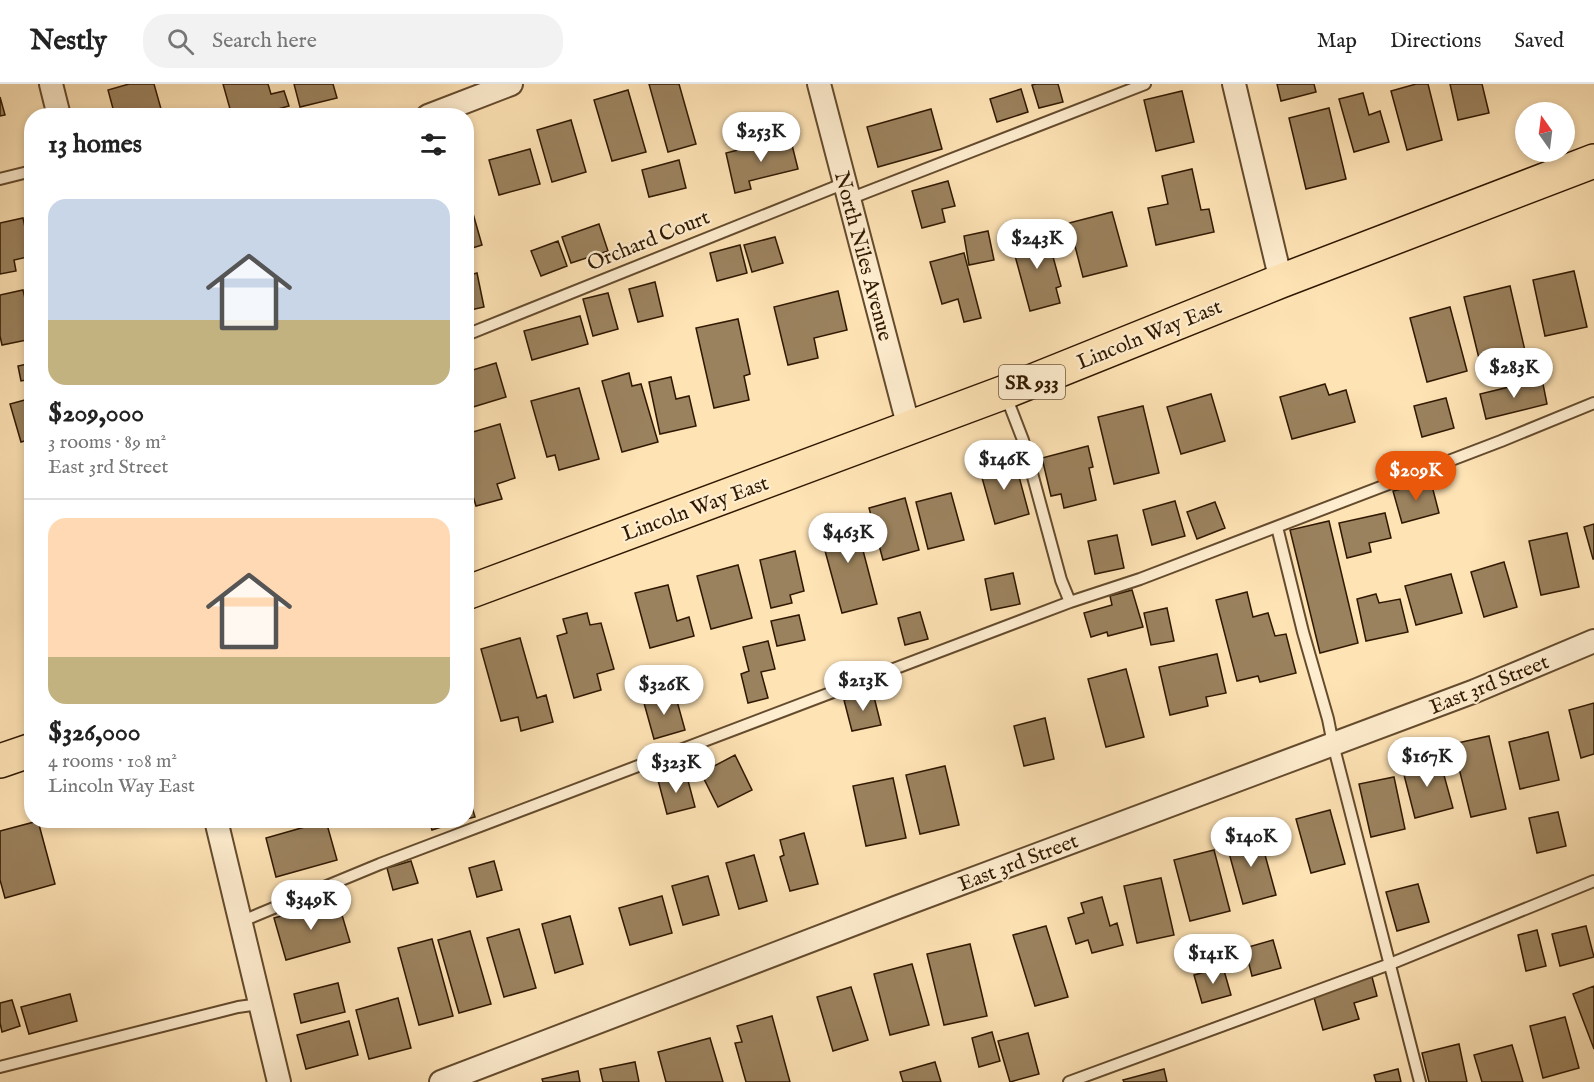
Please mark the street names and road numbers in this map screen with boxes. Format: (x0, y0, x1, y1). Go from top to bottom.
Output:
street label: North Niles Avenue (827, 169, 898, 345)
street label: Orchard Court (583, 205, 714, 278)
street label: Lincoln Way East (1073, 294, 1226, 377)
road number: SR 933 (999, 365, 1065, 399)
street label: Lincoln Way East (618, 470, 773, 548)
street label: East 3rd Street (1426, 649, 1553, 722)
street label: East 3rd Street (955, 828, 1082, 899)

